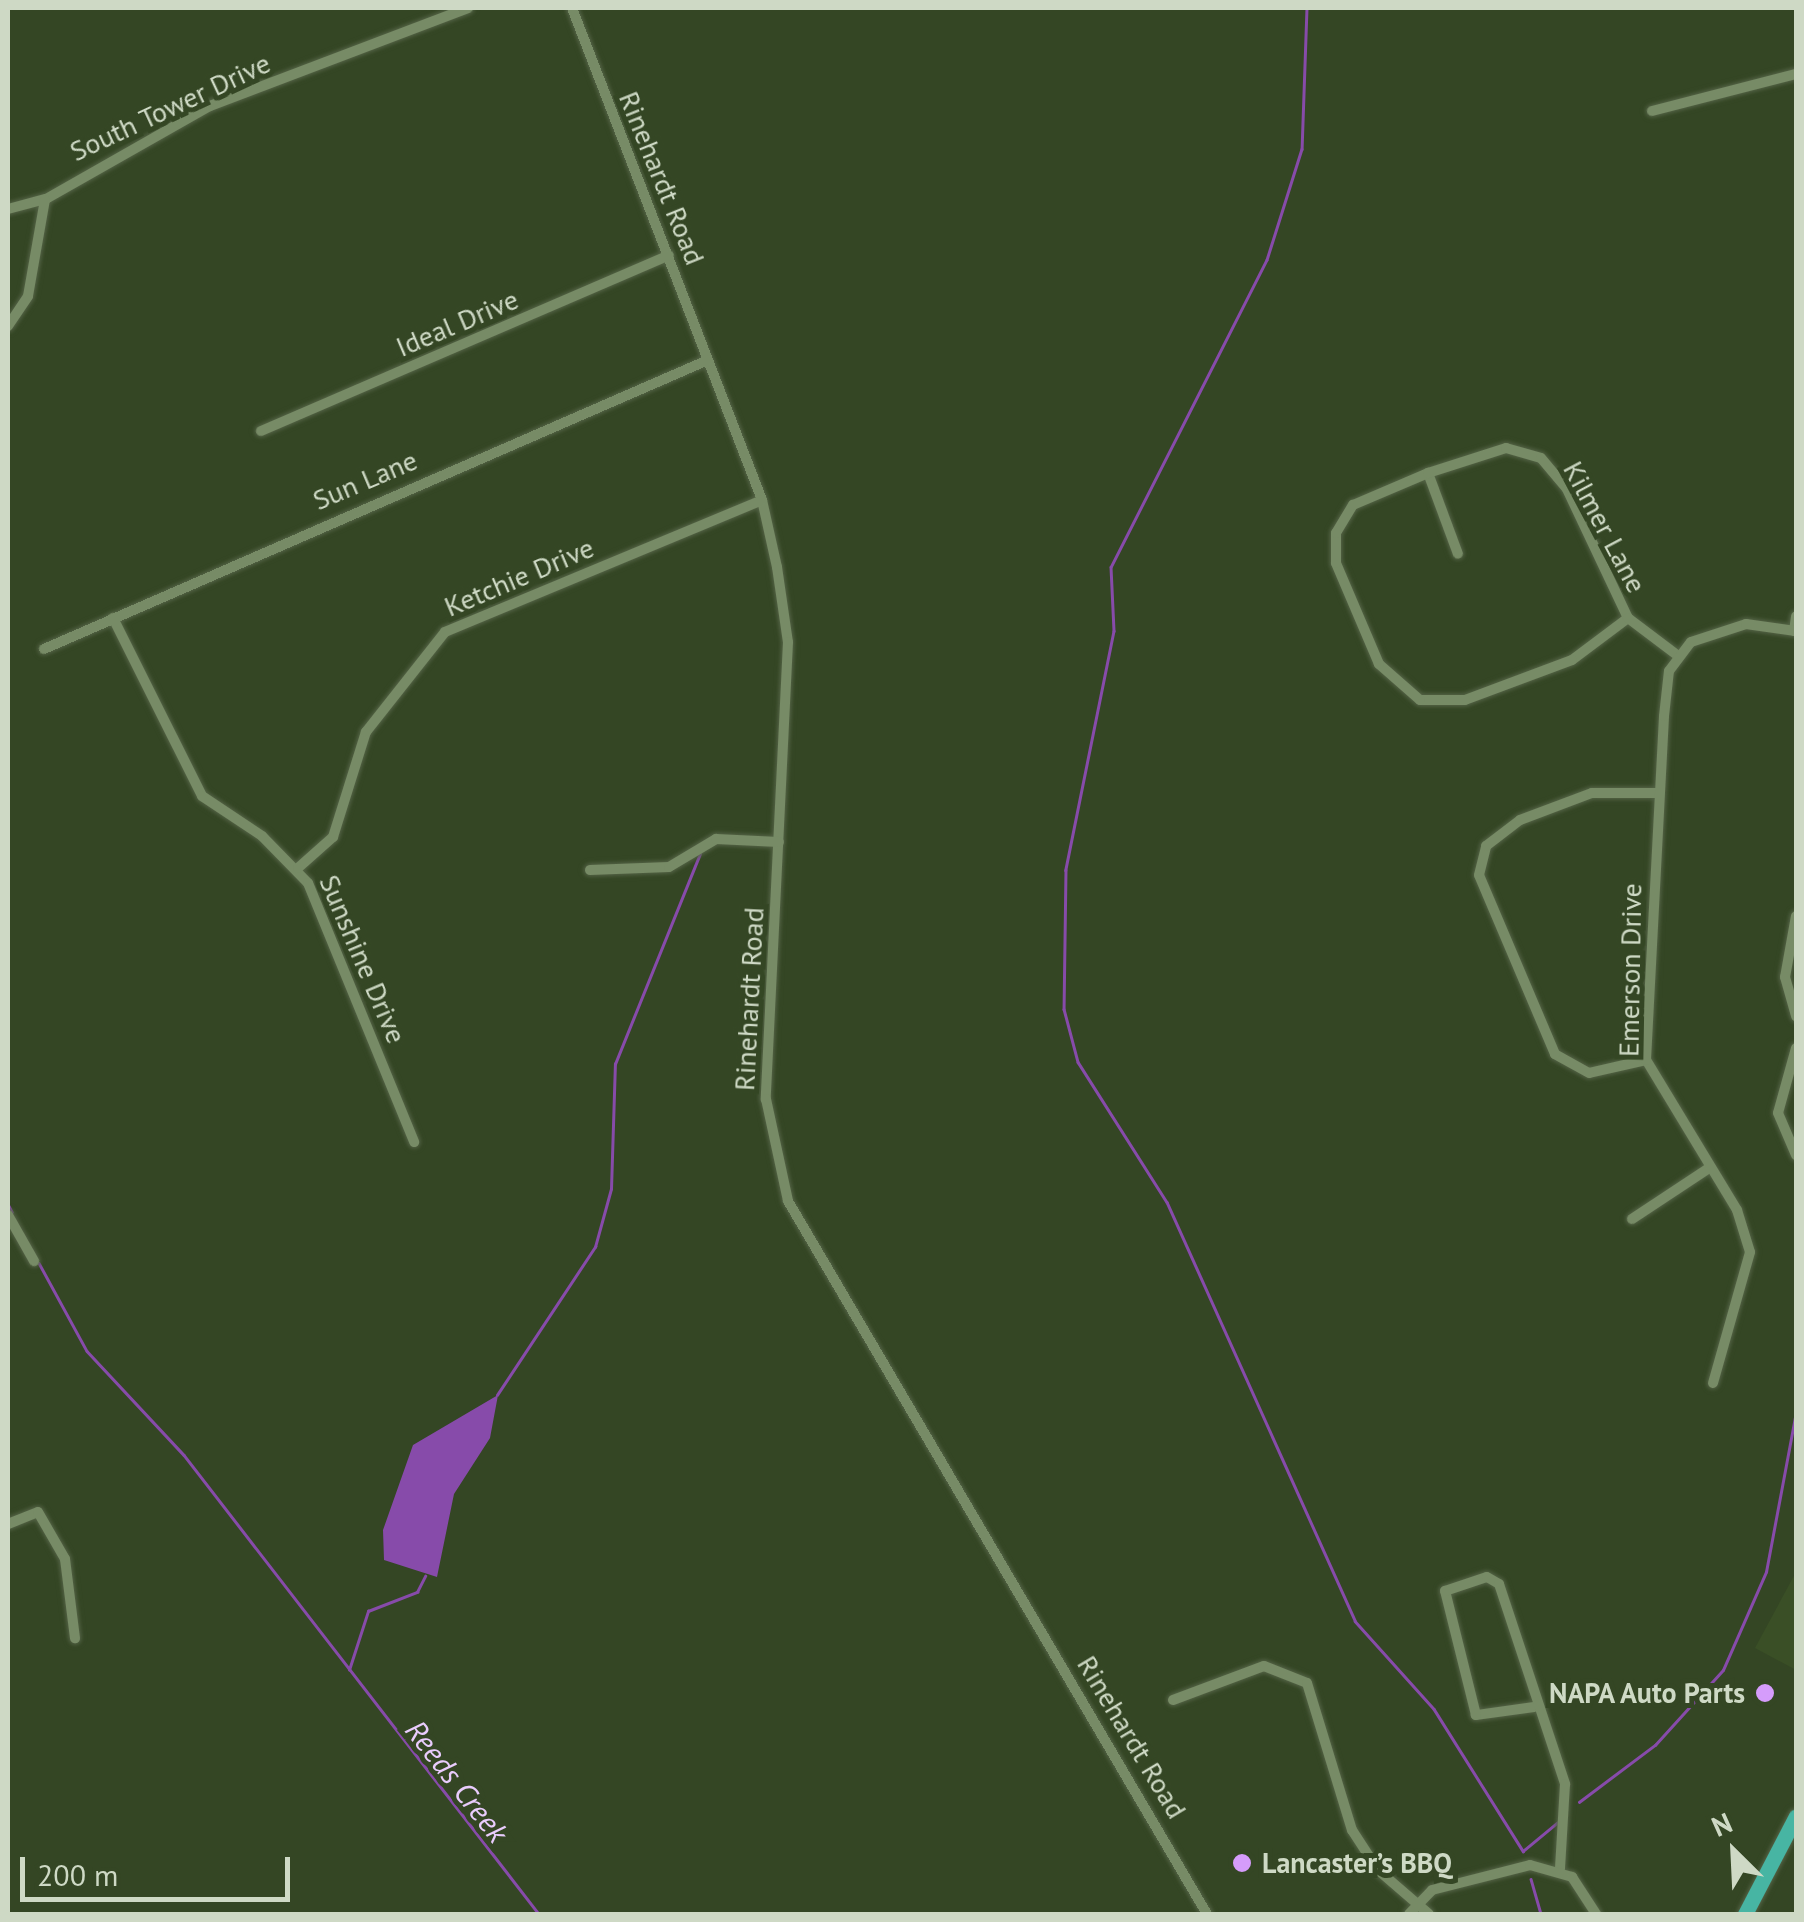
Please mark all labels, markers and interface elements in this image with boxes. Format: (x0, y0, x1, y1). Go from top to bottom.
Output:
street label: South Tower Drive (64, 46, 276, 168)
street label: Rinehardt Road (612, 87, 712, 269)
street label: Ideal Drive (391, 282, 523, 364)
street label: Sun Lane (308, 443, 422, 517)
street label: Kilmer Lane (1556, 456, 1654, 598)
street label: Ketchie Drive (439, 530, 599, 624)
street label: Sunshine Drive (312, 870, 414, 1048)
street label: Emerson Drive (1612, 883, 1648, 1057)
street label: Rinehardt Road (727, 906, 771, 1092)
street label: Rinehardt Road (1070, 1650, 1194, 1824)
place label: NAPA Auto Parts (1547, 1676, 1745, 1710)
marker: NAPA Auto Parts (1754, 1682, 1776, 1704)
water label: Reeds Creek (398, 1713, 516, 1849)
north arrow (1684, 1802, 1784, 1902)
text: N (1706, 1803, 1738, 1845)
scale bar (25, 1837, 295, 1899)
place label: Lancaster’s BBQ (1262, 1846, 1452, 1880)
marker: Lancaster’s BBQ (1231, 1852, 1253, 1874)
text: 200 m (37, 1855, 118, 1894)

